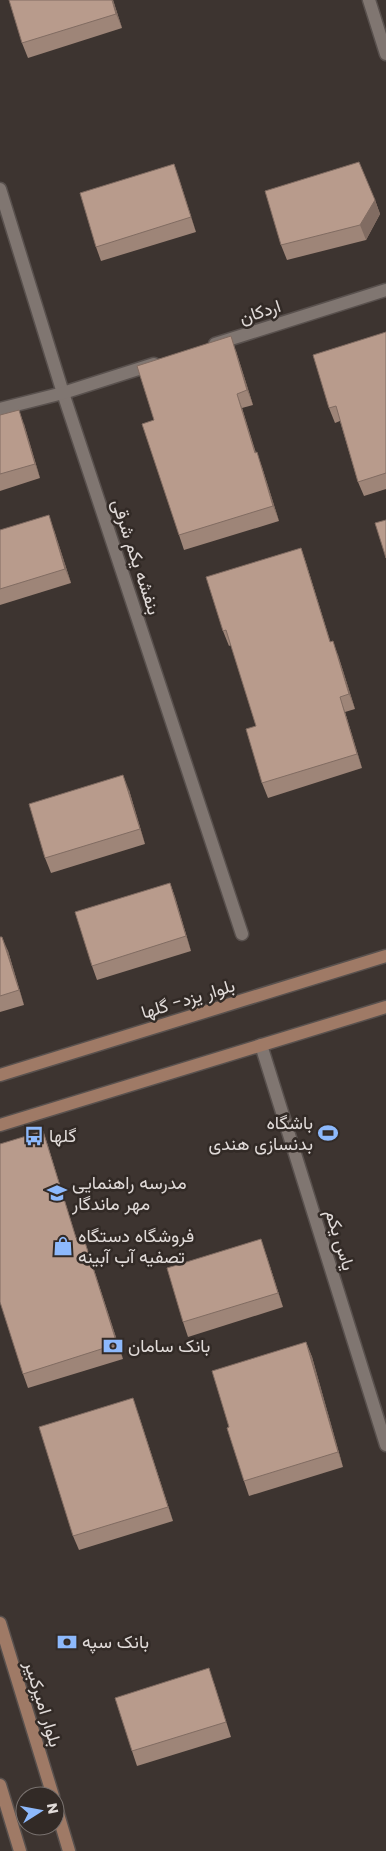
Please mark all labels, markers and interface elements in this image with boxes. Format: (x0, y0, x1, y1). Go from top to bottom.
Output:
street label: اردکان (236, 293, 284, 330)
street label: بنفشه یکم شرقی (106, 496, 167, 618)
street label: بلوار یزد- گلها (138, 972, 238, 1025)
place label: باشگاه بدنسازی هندی (209, 1110, 313, 1156)
sports icon: باشگاه بدنسازی هندی (317, 1122, 339, 1144)
place label: گلها (49, 1123, 76, 1148)
bus stop icon: گلها (23, 1125, 45, 1147)
place label: مدرسه راهنمایی مهر ماندگار (71, 1170, 187, 1216)
school or university icon: مدرسه راهنمایی مهر ماندگار (46, 1182, 68, 1204)
street label: یاس یکم (319, 1206, 362, 1273)
place label: فروشگاه دستگاه تصفیه آب آبینه (78, 1223, 194, 1269)
shop icon: فروشگاه دستگاه تصفیه آب آبینه (52, 1235, 74, 1257)
place label: بانک سامان (128, 1333, 210, 1358)
bank icon: بانک سامان (102, 1335, 124, 1357)
place label: بانک سپه (82, 1629, 149, 1654)
bank icon: بانک سپه (56, 1631, 78, 1653)
street label: بلوار امیرکبیر (18, 1657, 68, 1750)
north arrow (15, 1786, 65, 1836)
text: N (42, 1801, 64, 1816)

